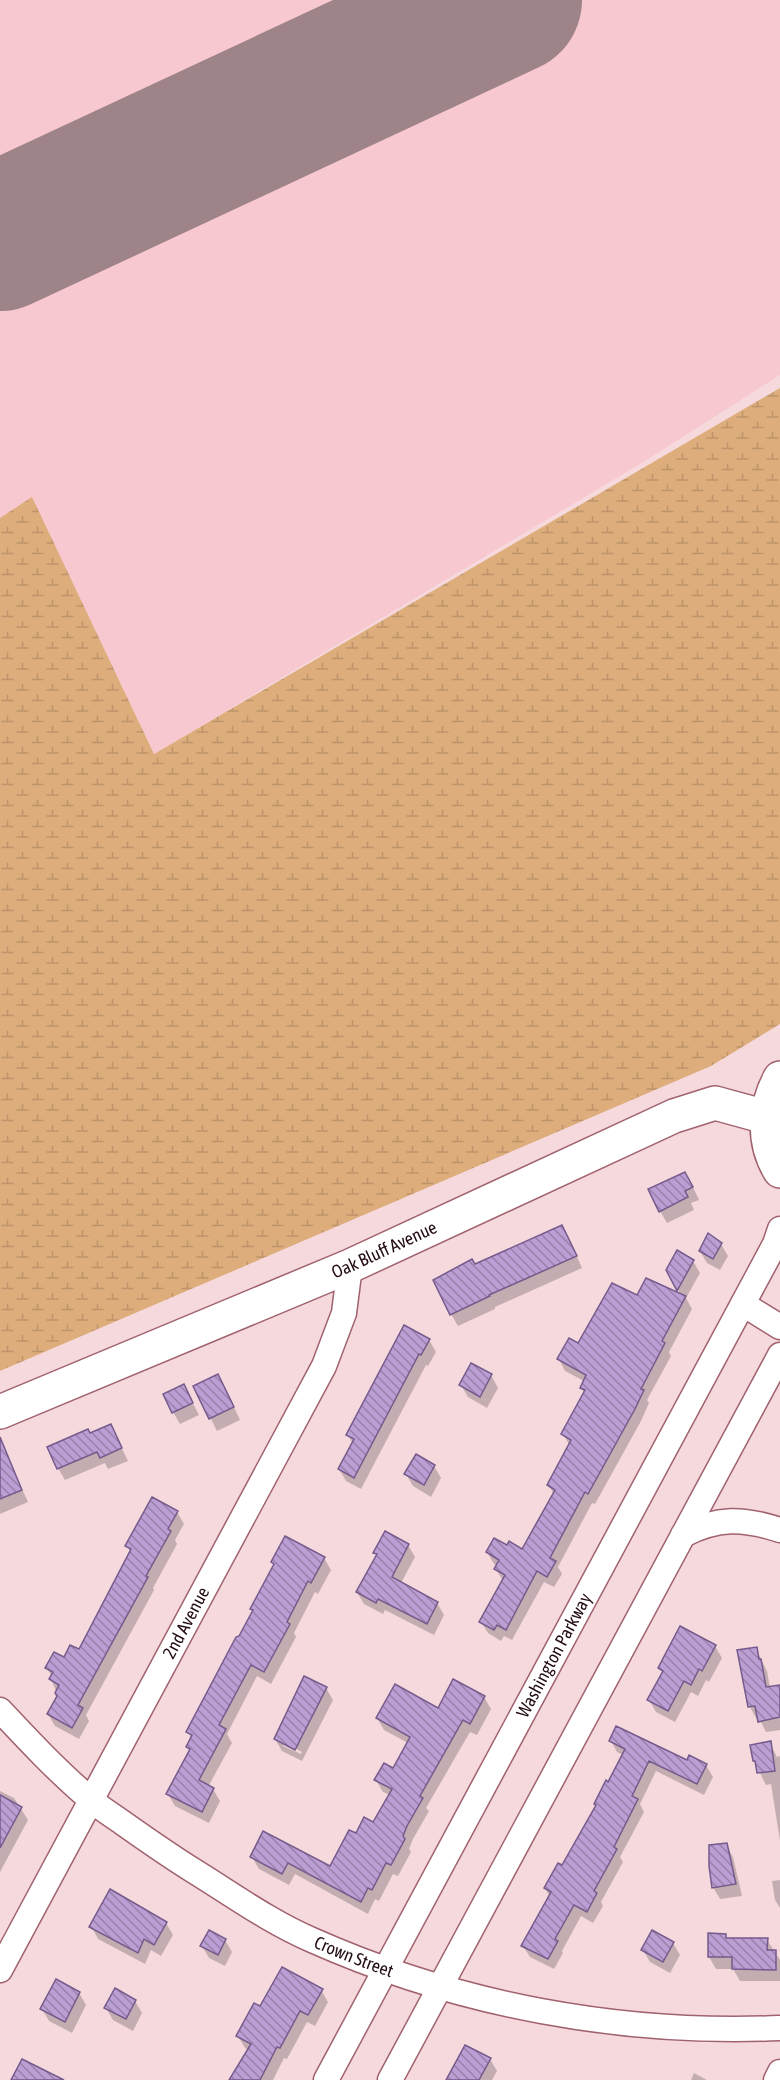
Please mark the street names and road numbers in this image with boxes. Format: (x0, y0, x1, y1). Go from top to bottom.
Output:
street label: Oak Bluff Avenue (328, 1216, 440, 1283)
street label: 2nd Avenue (158, 1583, 214, 1662)
street label: Washington Parkway (512, 1589, 595, 1721)
street label: Crown Street (311, 1931, 396, 1981)

